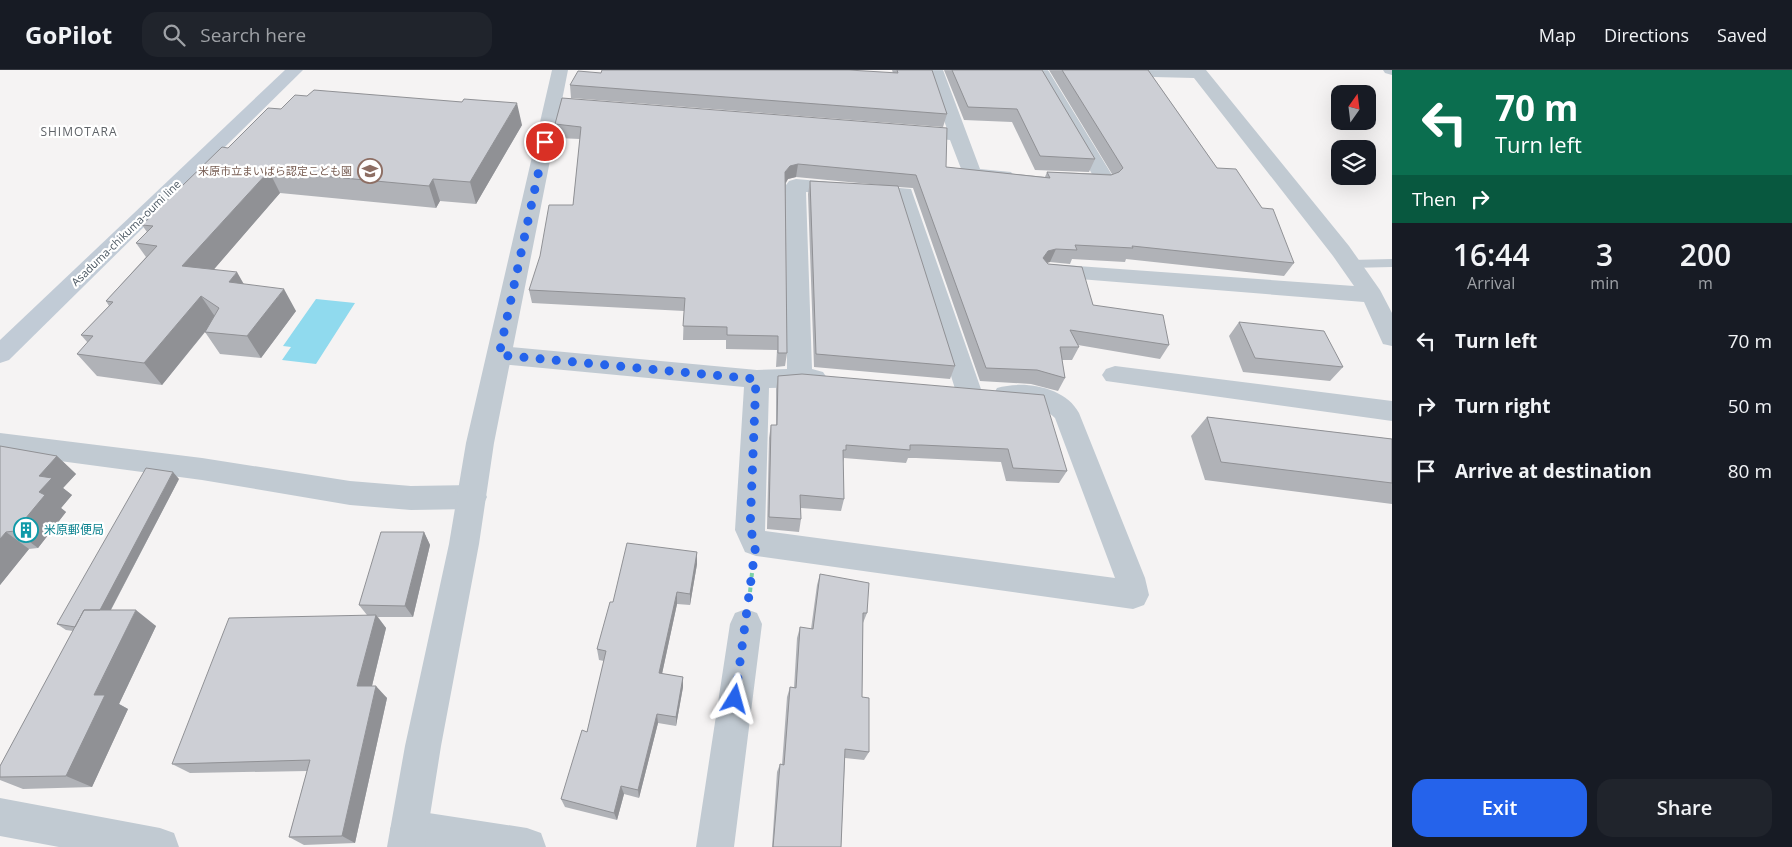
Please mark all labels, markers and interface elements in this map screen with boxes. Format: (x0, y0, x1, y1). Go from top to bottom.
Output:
search box (142, 12, 492, 57)
text: GoPilot (25, 18, 112, 51)
icon: search (160, 21, 188, 49)
text: Search here (200, 22, 306, 48)
text: Map (1539, 23, 1576, 47)
text: Directions (1604, 23, 1689, 47)
text: Saved (1717, 23, 1767, 47)
text: 70 m (1495, 84, 1578, 131)
north arrow (1331, 85, 1376, 130)
map controls (1331, 85, 1376, 185)
icon: left (1412, 90, 1477, 155)
pin (524, 121, 566, 163)
district label: SHIMOTARA (40, 123, 118, 140)
icon: arrive (531, 128, 559, 156)
text: Turn left (1495, 129, 1582, 159)
button: layers (1331, 140, 1376, 185)
school or university icon: 米原市立まいばら認定こども園 (357, 158, 383, 184)
place label: 米原市立まいばら認定こども園 (198, 163, 352, 178)
street label: Asaduma-chikuma-oumi line (68, 176, 184, 289)
icon: right (1466, 185, 1494, 213)
text: Then (1412, 186, 1456, 212)
text: 16:44 (1453, 234, 1530, 275)
text: 3 (1596, 234, 1613, 275)
text: 200 (1680, 234, 1731, 275)
text: Arrival (1467, 272, 1515, 294)
text: min (1590, 272, 1619, 294)
text: m (1698, 272, 1713, 294)
icon: left (1412, 327, 1440, 355)
text: Turn left (1455, 328, 1537, 354)
text: 70 m (1728, 328, 1772, 354)
icon: right (1412, 392, 1440, 420)
text: Turn right (1455, 393, 1550, 419)
text: 50 m (1728, 393, 1772, 419)
icon: arrive (1412, 457, 1440, 485)
text: Arrive at destination (1455, 458, 1652, 484)
text: 80 m (1728, 458, 1772, 484)
building icon: 米原郵便局 (13, 517, 39, 543)
place label: 米原郵便局 (44, 521, 104, 538)
position arrow (708, 672, 760, 724)
button: Exit (1412, 779, 1587, 837)
button: Share (1597, 779, 1772, 837)

